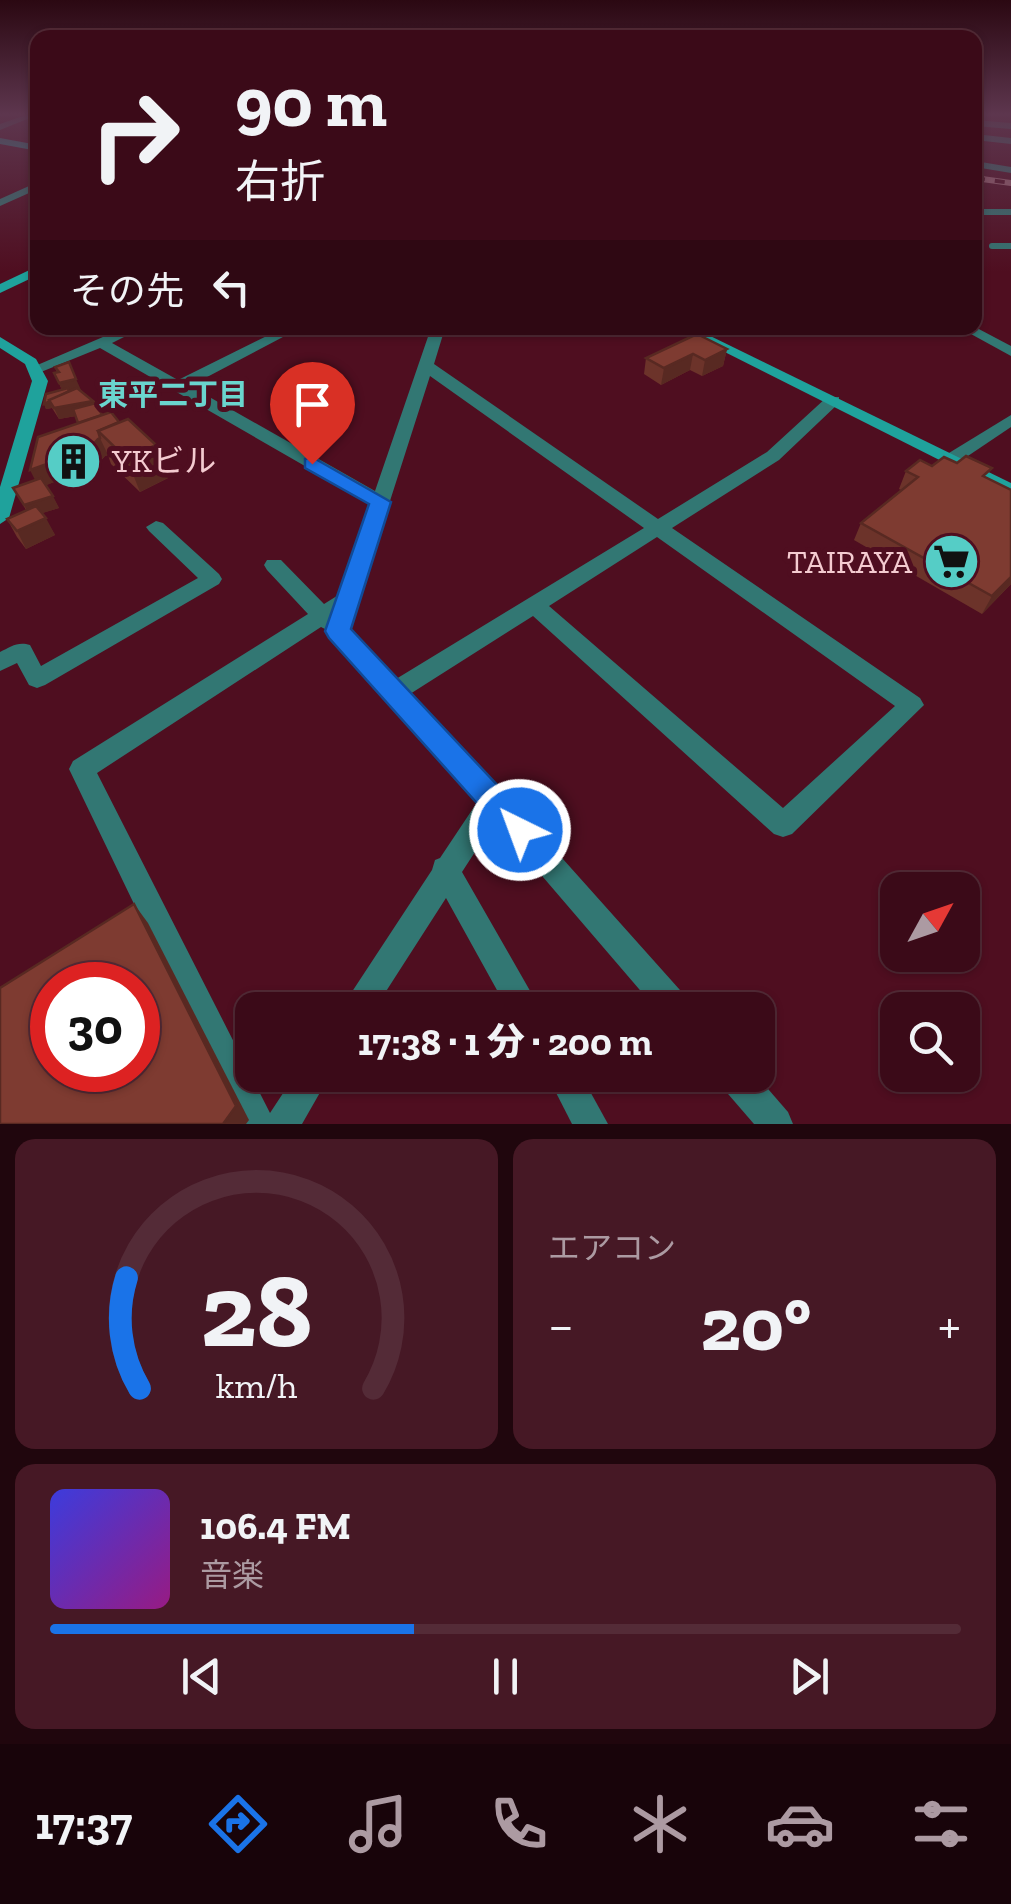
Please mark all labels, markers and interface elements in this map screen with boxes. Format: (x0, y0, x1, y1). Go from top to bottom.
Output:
text: 90 m (235, 60, 387, 144)
icon: right (70, 70, 200, 200)
text: 右折 (235, 155, 325, 209)
icon: left (204, 260, 259, 315)
text: その先 (70, 268, 184, 314)
pin (270, 362, 355, 465)
district label: 東平二丁目 (98, 377, 248, 413)
icon: arrive (285, 377, 340, 432)
building icon: YKビル (43, 431, 103, 491)
place label: YKビル (111, 442, 216, 480)
supermarket icon: TAIRAYA (921, 532, 981, 592)
place label: TAIRAYA (787, 543, 912, 581)
position arrow (468, 778, 572, 882)
north arrow (880, 872, 980, 972)
map controls (880, 872, 980, 1092)
speed limit sign: 30 (30, 962, 160, 1092)
button: search (880, 992, 980, 1092)
text: 17:38 · 1 分 · 200 m (358, 1019, 652, 1065)
text: エアコン (548, 1229, 676, 1267)
text: 28 (201, 1248, 312, 1373)
text: 20° (700, 1279, 811, 1369)
text: − (548, 1292, 574, 1358)
text: + (938, 1292, 961, 1358)
text: km/h (216, 1364, 297, 1407)
text: 106.4 FM (200, 1503, 351, 1549)
text: 音楽 (200, 1556, 264, 1594)
icon: previous (174, 1649, 229, 1704)
icon: pause (478, 1649, 533, 1704)
icon: next (782, 1649, 837, 1704)
icon: directions (203, 1789, 273, 1859)
icon: music (343, 1789, 413, 1859)
icon: phone (484, 1789, 554, 1859)
icon: climate (625, 1789, 695, 1859)
icon: car (765, 1789, 835, 1859)
icon: filters (906, 1789, 976, 1859)
text: 17:37 (35, 1797, 132, 1851)

